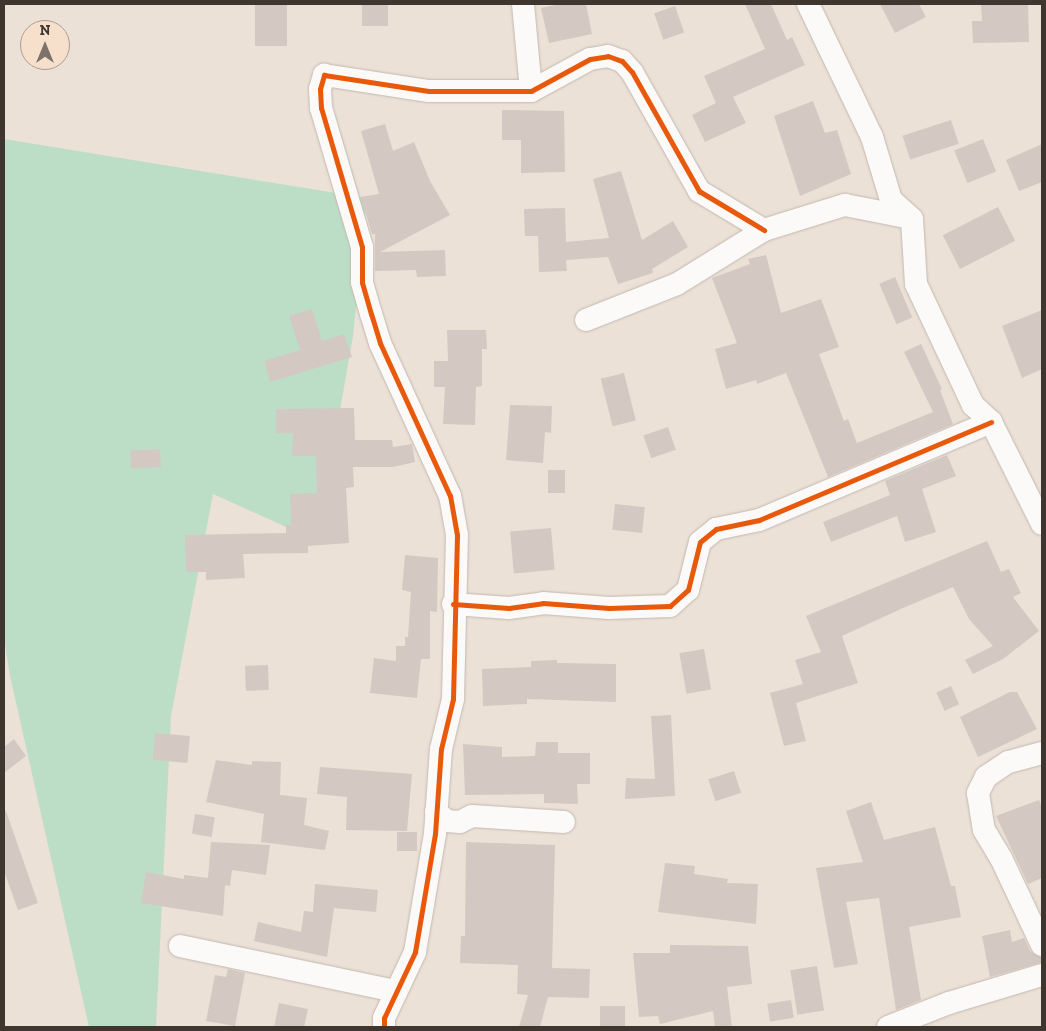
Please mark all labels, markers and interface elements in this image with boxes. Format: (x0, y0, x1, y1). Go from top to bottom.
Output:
north arrow (20, 20, 70, 70)
text: N (40, 22, 50, 39)

